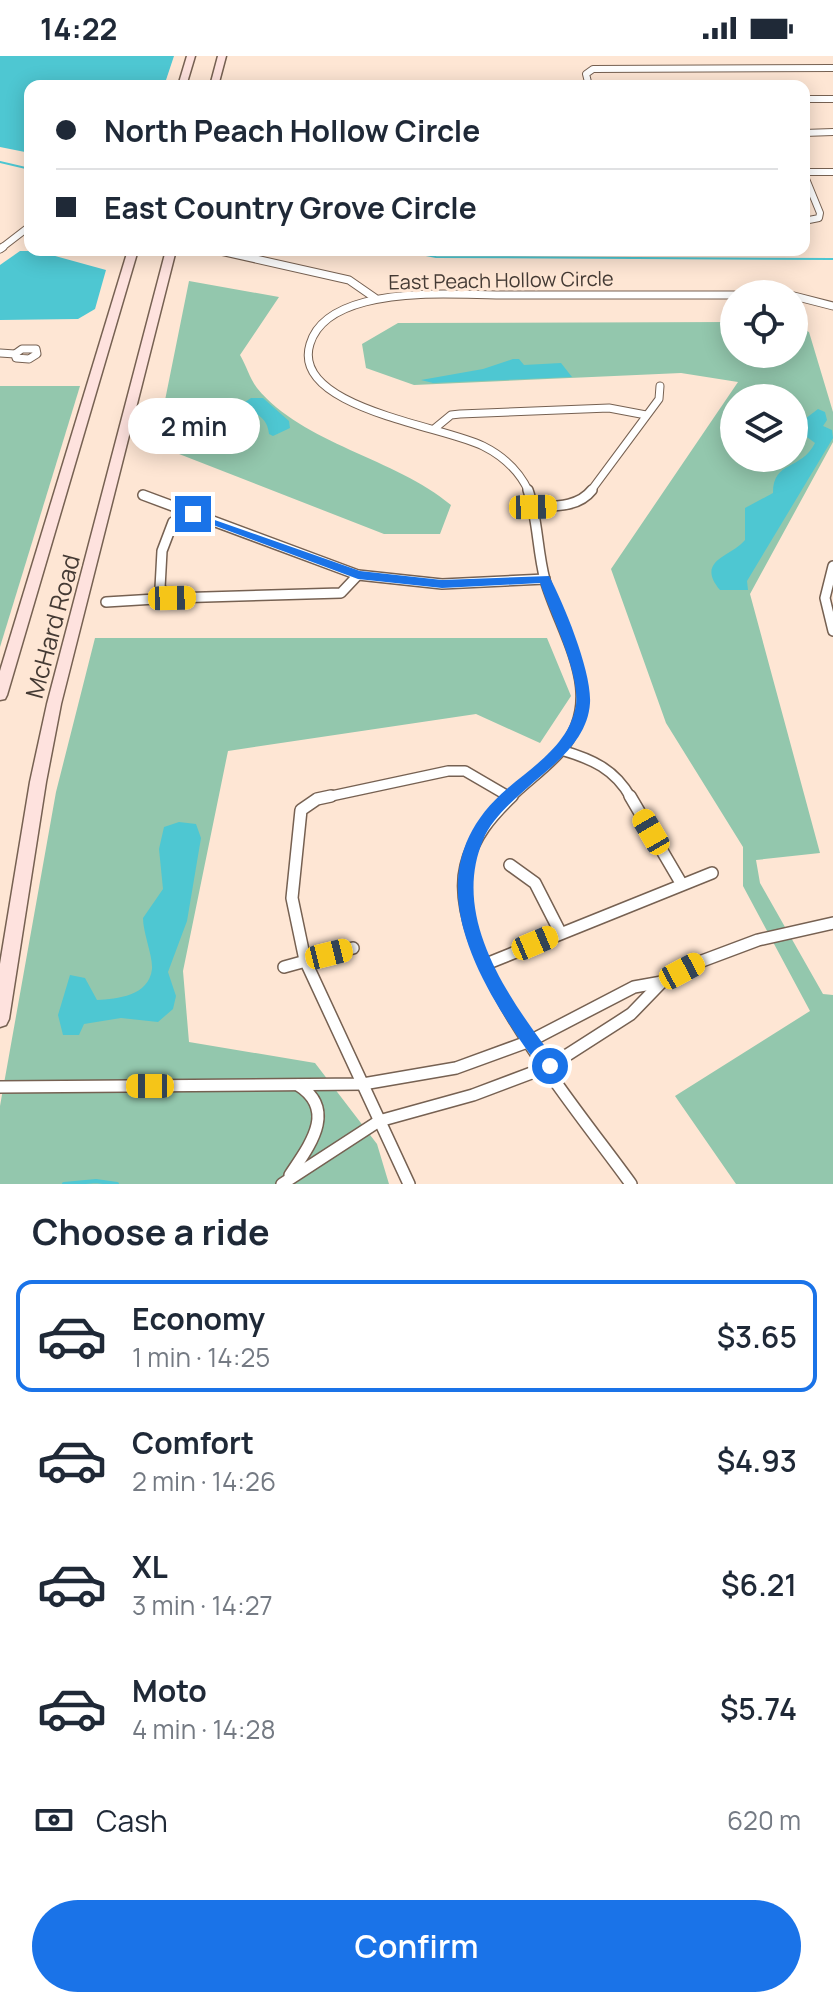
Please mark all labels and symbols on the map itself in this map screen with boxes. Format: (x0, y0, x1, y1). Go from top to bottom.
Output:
street label: East Peach Hollow Circle (388, 265, 614, 295)
callout: 2 min (127, 398, 259, 454)
car (509, 495, 557, 519)
route end (175, 496, 211, 532)
street label: McHard Road (17, 550, 87, 702)
car (148, 586, 196, 610)
car (629, 805, 673, 859)
car (508, 923, 562, 963)
car (303, 937, 355, 971)
car (655, 949, 709, 993)
route start (532, 1048, 568, 1084)
car (126, 1074, 174, 1098)

